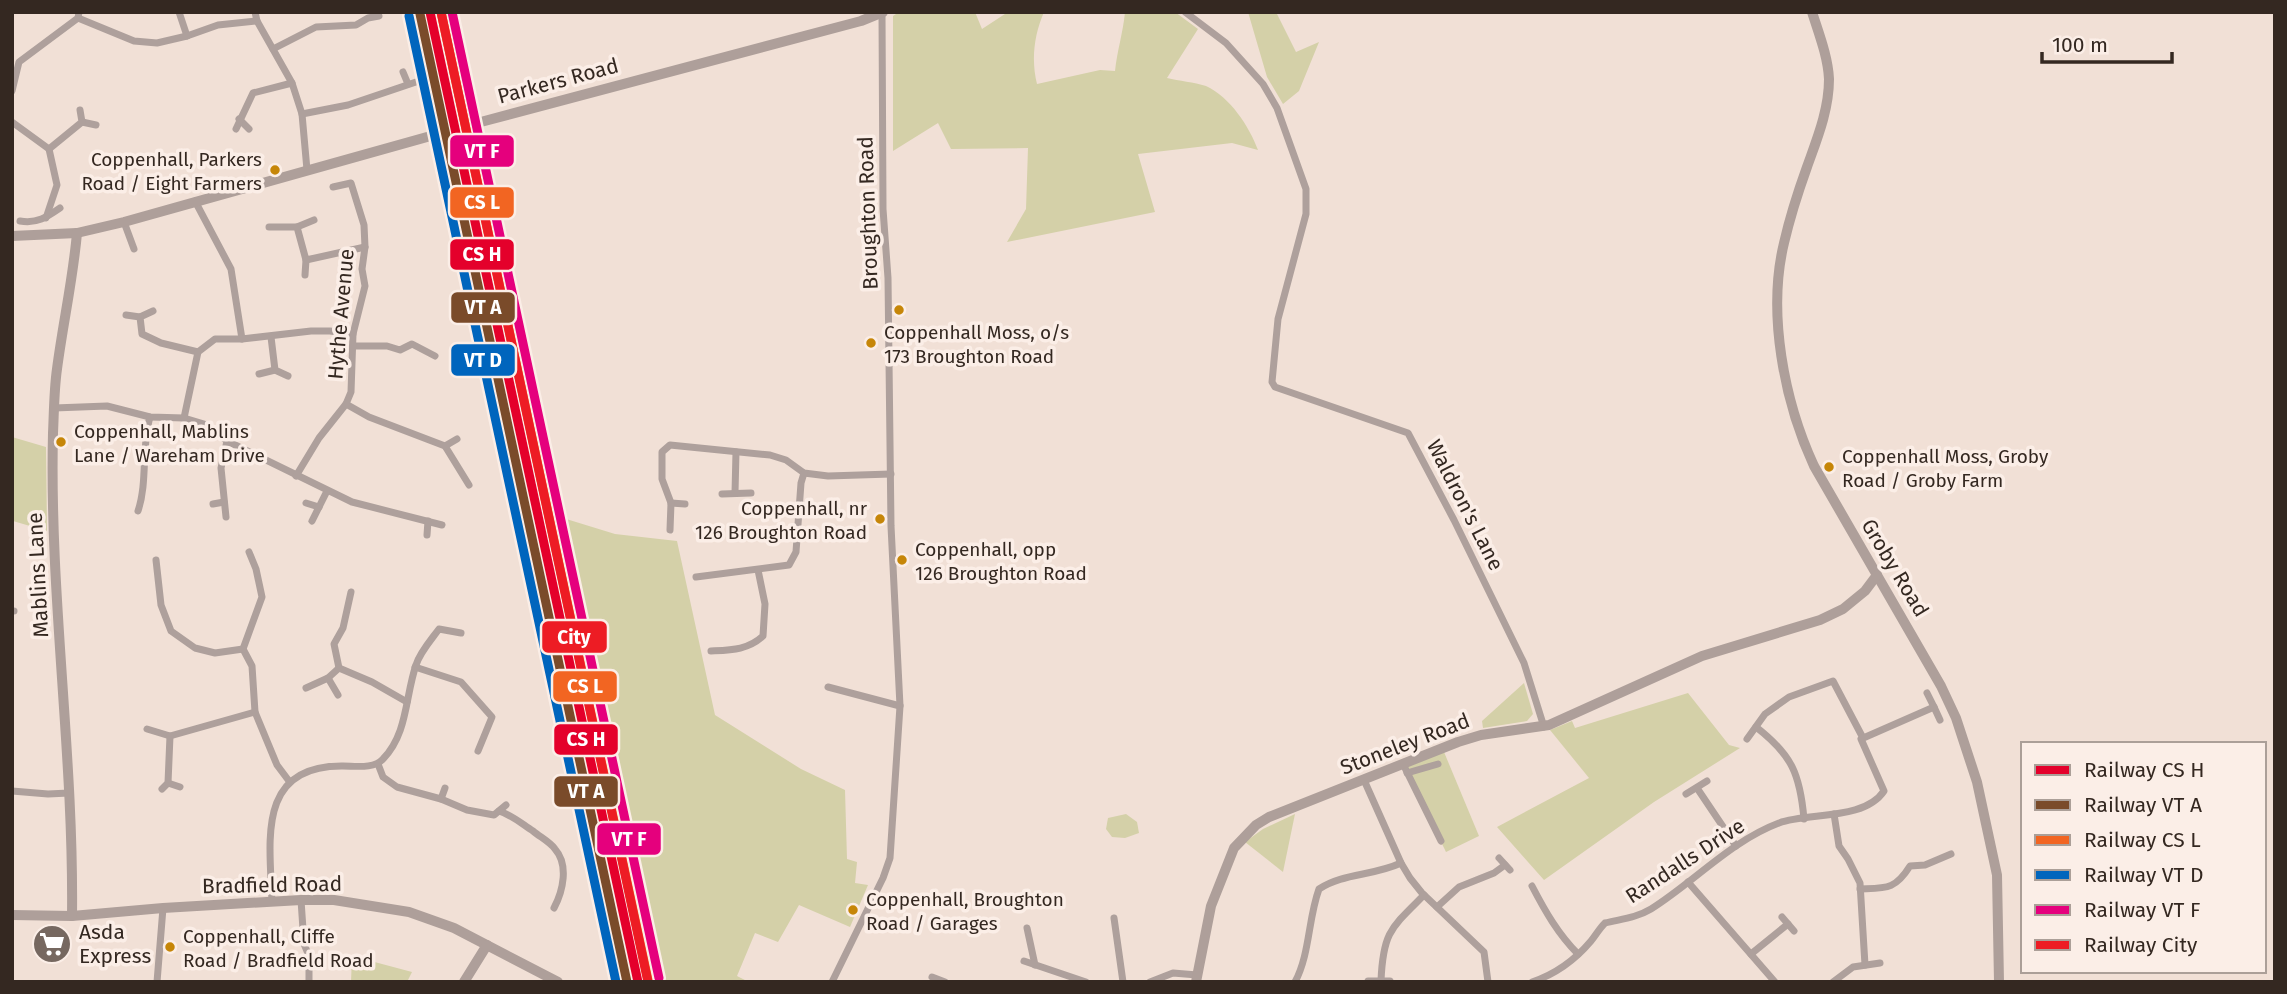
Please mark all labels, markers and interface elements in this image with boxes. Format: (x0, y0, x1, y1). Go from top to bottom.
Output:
scale bar (2042, 21, 2172, 65)
text: 100 m (2052, 32, 2108, 58)
street label: Parkers Road (495, 52, 621, 110)
line badge: VT F (449, 134, 515, 168)
street label: Broughton Road (852, 136, 884, 290)
text: VT F (464, 140, 500, 163)
place label: Coppenhall, Parkers Road / Eight Farmers (81, 148, 262, 195)
marker: Coppenhall, Parkers Road / Eight Farmers (268, 163, 282, 177)
line badge: CS L (449, 186, 515, 219)
text: CS L (464, 191, 500, 214)
line badge: CS H (449, 238, 515, 271)
text: CS H (463, 243, 501, 266)
street label: Hythe Avenue (322, 248, 360, 380)
line badge: VT A (450, 291, 516, 324)
text: VT A (464, 296, 502, 319)
unlabelled marker (892, 303, 906, 317)
place label: Coppenhall Moss, o/s 173 Broughton Road (884, 321, 1069, 368)
marker: Coppenhall Moss, o/s 173 Broughton Road (864, 336, 878, 350)
line badge: VT D (450, 343, 516, 377)
text: VT D (463, 349, 502, 372)
place label: Coppenhall, Mablins Lane / Wareham Drive (74, 420, 265, 467)
marker: Coppenhall, Mablins Lane / Wareham Drive (54, 435, 68, 449)
street label: Waldron's Lane (1421, 435, 1509, 575)
place label: Coppenhall Moss, Groby Road / Groby Farm (1842, 445, 2049, 492)
marker: Coppenhall Moss, Groby Road / Groby Farm (1822, 460, 1836, 474)
place label: Coppenhall, nr 126 Broughton Road (695, 497, 868, 544)
street label: Mablins Lane (22, 512, 54, 638)
marker: Coppenhall, nr 126 Broughton Road (873, 512, 887, 526)
street label: Groby Road (1856, 514, 1934, 622)
place label: Coppenhall, opp 126 Broughton Road (915, 538, 1087, 585)
marker: Coppenhall, opp 126 Broughton Road (895, 553, 909, 567)
line badge: City (541, 620, 608, 654)
text: City (557, 626, 591, 649)
line badge: CS L (552, 670, 618, 703)
text: CS L (567, 675, 603, 698)
street label: Stoneley Road (1337, 707, 1473, 781)
line badge: CS H (553, 723, 619, 756)
text: CS H (567, 728, 605, 751)
legend (2021, 742, 2266, 973)
text: Railway CS H (2084, 757, 2205, 783)
line badge: VT A (553, 775, 619, 808)
text: VT A (567, 780, 605, 803)
text: Railway VT A (2084, 792, 2202, 818)
street label: Randalls Drive (1621, 813, 1749, 909)
line badge: VT F (596, 822, 662, 856)
text: Railway CS L (2084, 827, 2201, 853)
text: VT F (611, 828, 647, 851)
text: Railway VT D (2084, 862, 2203, 888)
street label: Bradfield Road (202, 871, 342, 899)
place label: Coppenhall, Broughton Road / Garages (866, 888, 1064, 935)
text: Railway VT F (2084, 897, 2200, 923)
marker: Coppenhall, Broughton Road / Garages (846, 903, 860, 917)
place label: Asda Express (79, 919, 151, 969)
supermarket icon: Asda Express (31, 923, 73, 965)
place label: Coppenhall, Cliffe Road / Bradfield Road (183, 925, 374, 972)
text: Railway City (2084, 932, 2198, 958)
marker: Coppenhall, Cliffe Road / Bradfield Road (163, 940, 177, 954)

